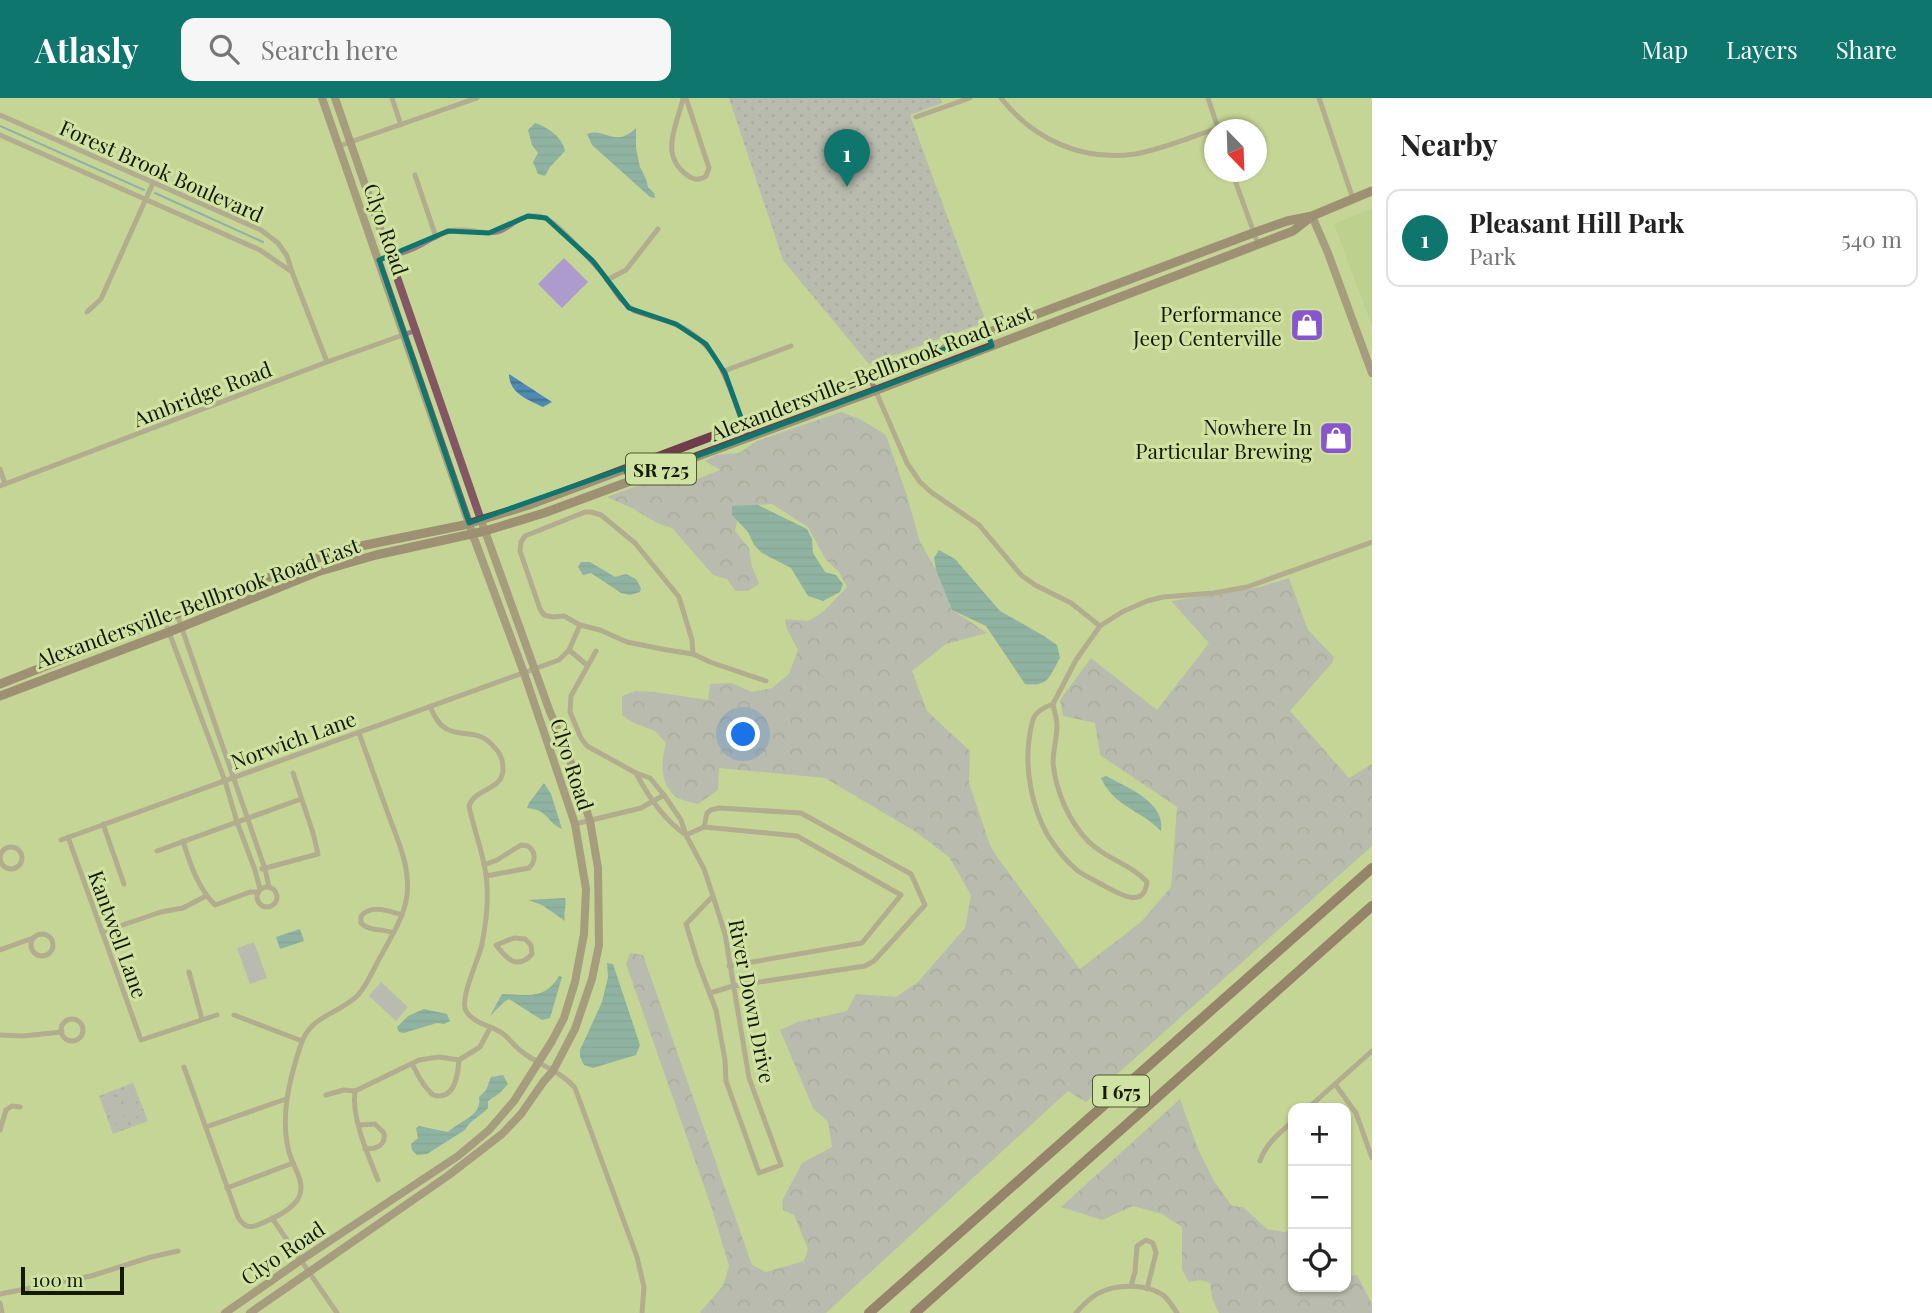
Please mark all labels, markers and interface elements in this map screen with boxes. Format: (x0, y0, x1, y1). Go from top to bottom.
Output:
search box (181, 18, 671, 81)
text: Atlasly (35, 27, 139, 71)
icon: search (205, 30, 243, 68)
text: Search here (261, 32, 398, 67)
text: Map (1642, 33, 1688, 65)
text: Layers (1726, 33, 1798, 65)
text: Share (1836, 33, 1897, 65)
street label: Forest Brook Boulevard (56, 112, 268, 228)
north arrow (1204, 119, 1267, 182)
text: Nearby (1400, 124, 1498, 164)
pin: 1 (824, 129, 870, 187)
street label: Clyo Road (358, 179, 416, 279)
text: Pleasant Hill Park (1469, 205, 1684, 240)
text: 1 (1421, 223, 1429, 254)
text: 540 m (1841, 223, 1902, 254)
text: Park (1469, 240, 1516, 271)
street label: Alexandersville-Bellbrook Road East (705, 297, 1037, 447)
place label: Performance Jeep Centerville (1132, 299, 1282, 351)
shop icon: Performance Jeep Centerville (1288, 306, 1326, 344)
street label: Ambridge Road (128, 354, 275, 433)
place label: Nowhere In Particular Brewing (1135, 412, 1312, 464)
shop icon: Nowhere In Particular Brewing (1317, 419, 1355, 457)
road number: SR 725 (626, 454, 696, 484)
street label: Alexandersville-Bellbrook Road East (30, 530, 363, 674)
street label: Norwich Lane (226, 703, 360, 775)
street label: Clyo Road (545, 714, 601, 814)
your location (726, 717, 760, 751)
street label: Kantwell Lane (83, 866, 155, 1002)
street label: River Down Drive (723, 917, 783, 1085)
road number: I 675 (1093, 1076, 1149, 1107)
map controls (1288, 1103, 1351, 1292)
button: + (1288, 1103, 1351, 1166)
button: − (1288, 1166, 1351, 1229)
street label: Clyo Road (235, 1214, 329, 1290)
button: locate (1288, 1229, 1351, 1292)
scale bar (21, 1264, 124, 1296)
text: 100 m (32, 1266, 83, 1292)

